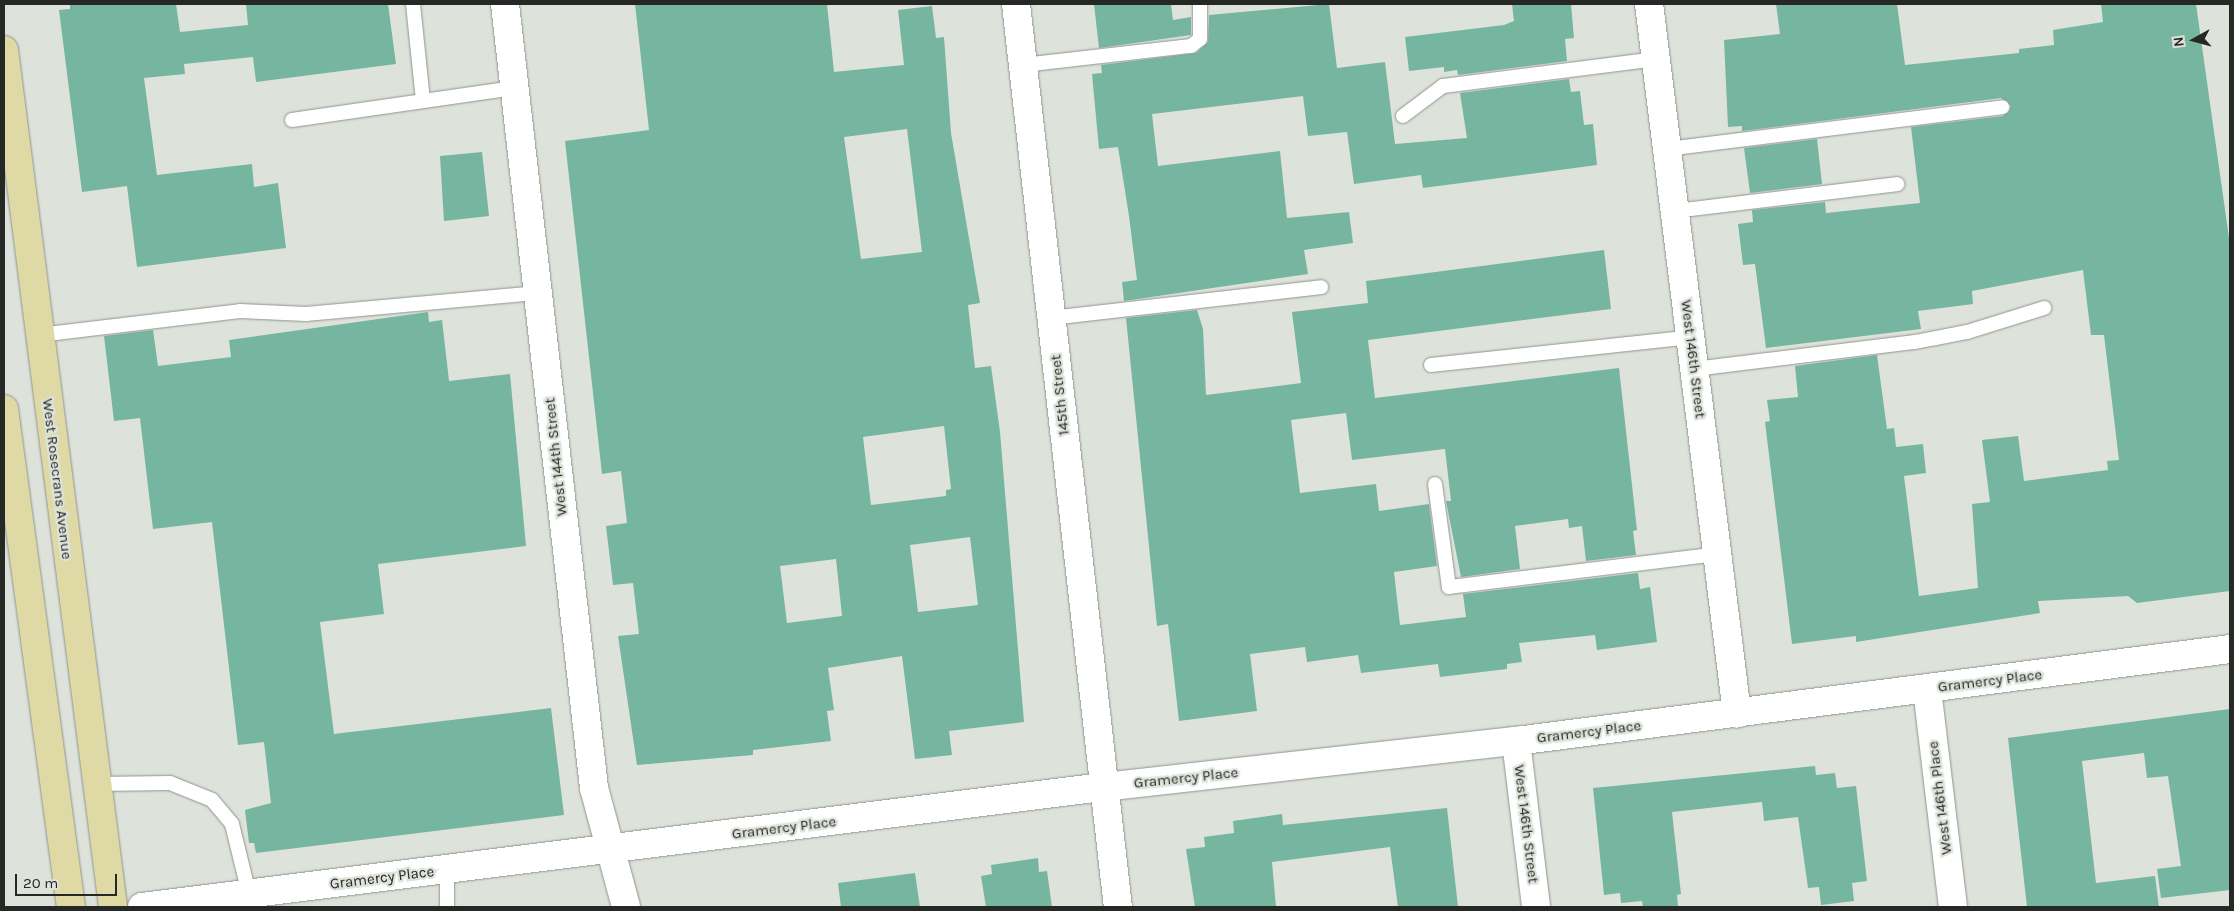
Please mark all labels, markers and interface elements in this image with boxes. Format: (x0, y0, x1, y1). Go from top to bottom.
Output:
north arrow (2169, 15, 2219, 65)
text: N (2170, 36, 2188, 48)
street label: West 146th Street (1677, 299, 1709, 419)
street label: 145th Street (1047, 354, 1073, 436)
street label: West 144th Street (541, 397, 571, 517)
street label: West Rosecrans Avenue (38, 398, 76, 560)
street label: Gramercy Place (1937, 666, 2043, 696)
street label: Gramercy Place (1536, 717, 1642, 747)
street label: West 146th Place (1924, 740, 1956, 856)
street label: Gramercy Place (1133, 764, 1239, 792)
street label: West 146th Street (1510, 764, 1542, 884)
street label: Gramercy Place (731, 813, 837, 843)
street label: Gramercy Place (329, 863, 435, 893)
scale bar (18, 864, 120, 896)
text: 20 m (23, 874, 58, 892)

